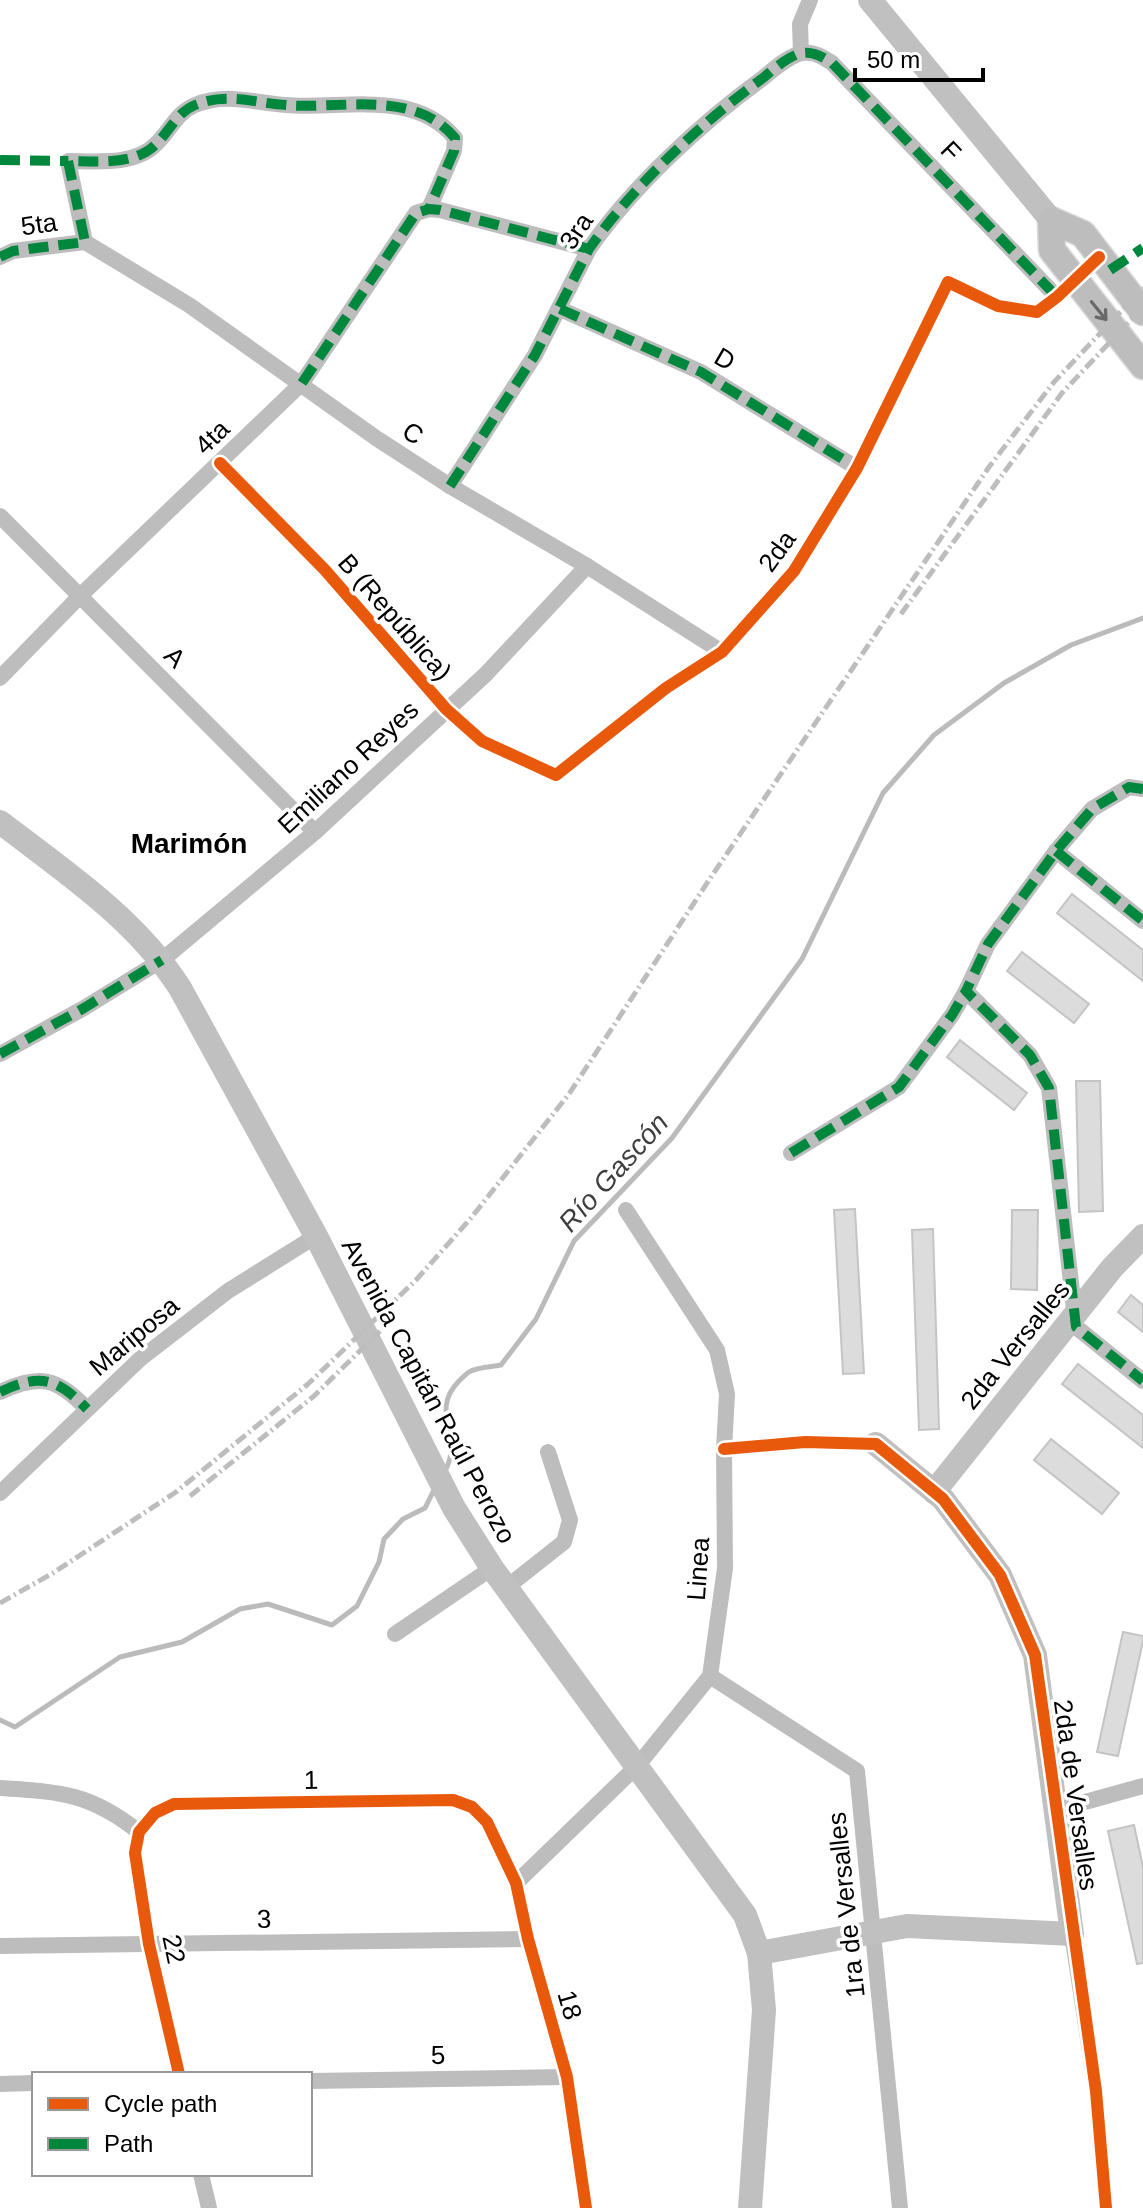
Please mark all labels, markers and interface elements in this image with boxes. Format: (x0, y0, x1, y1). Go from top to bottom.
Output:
scale bar (855, 32, 983, 82)
text: 50 m (867, 46, 920, 73)
street label: F (935, 135, 967, 167)
street label: 5ta (19, 207, 60, 241)
street label: 3ra (553, 207, 599, 255)
one-way arrow (1090, 300, 1108, 321)
street label: D (709, 341, 741, 377)
street label: 4ta (189, 413, 236, 460)
street label: C (397, 415, 429, 451)
street label: 2da (752, 524, 802, 577)
street label: B (República) (332, 548, 458, 686)
street label: A (158, 640, 192, 674)
street label: Emiliano Reyes (272, 694, 424, 840)
district label: Marimón (131, 828, 247, 859)
water label: Río Gascón (552, 1107, 674, 1238)
street label: Avenida Capitán Raúl Perozo (336, 1234, 522, 1548)
street label: 2da Versalles (954, 1275, 1076, 1415)
street label: Mariposa (83, 1290, 185, 1382)
street label: Linea (681, 1536, 715, 1602)
street label: 2da de Versalles (1048, 1698, 1104, 1892)
street label: 1 (304, 1765, 318, 1795)
street label: 1ra de Versalles (821, 1811, 871, 1999)
street label: 3 (257, 1904, 271, 1934)
street label: 22 (156, 1932, 192, 1966)
street label: 18 (552, 1987, 588, 2023)
street label: 5 (431, 2040, 445, 2070)
legend (32, 2072, 312, 2176)
text: Cycle path (104, 2090, 217, 2117)
text: Path (104, 2130, 153, 2157)

